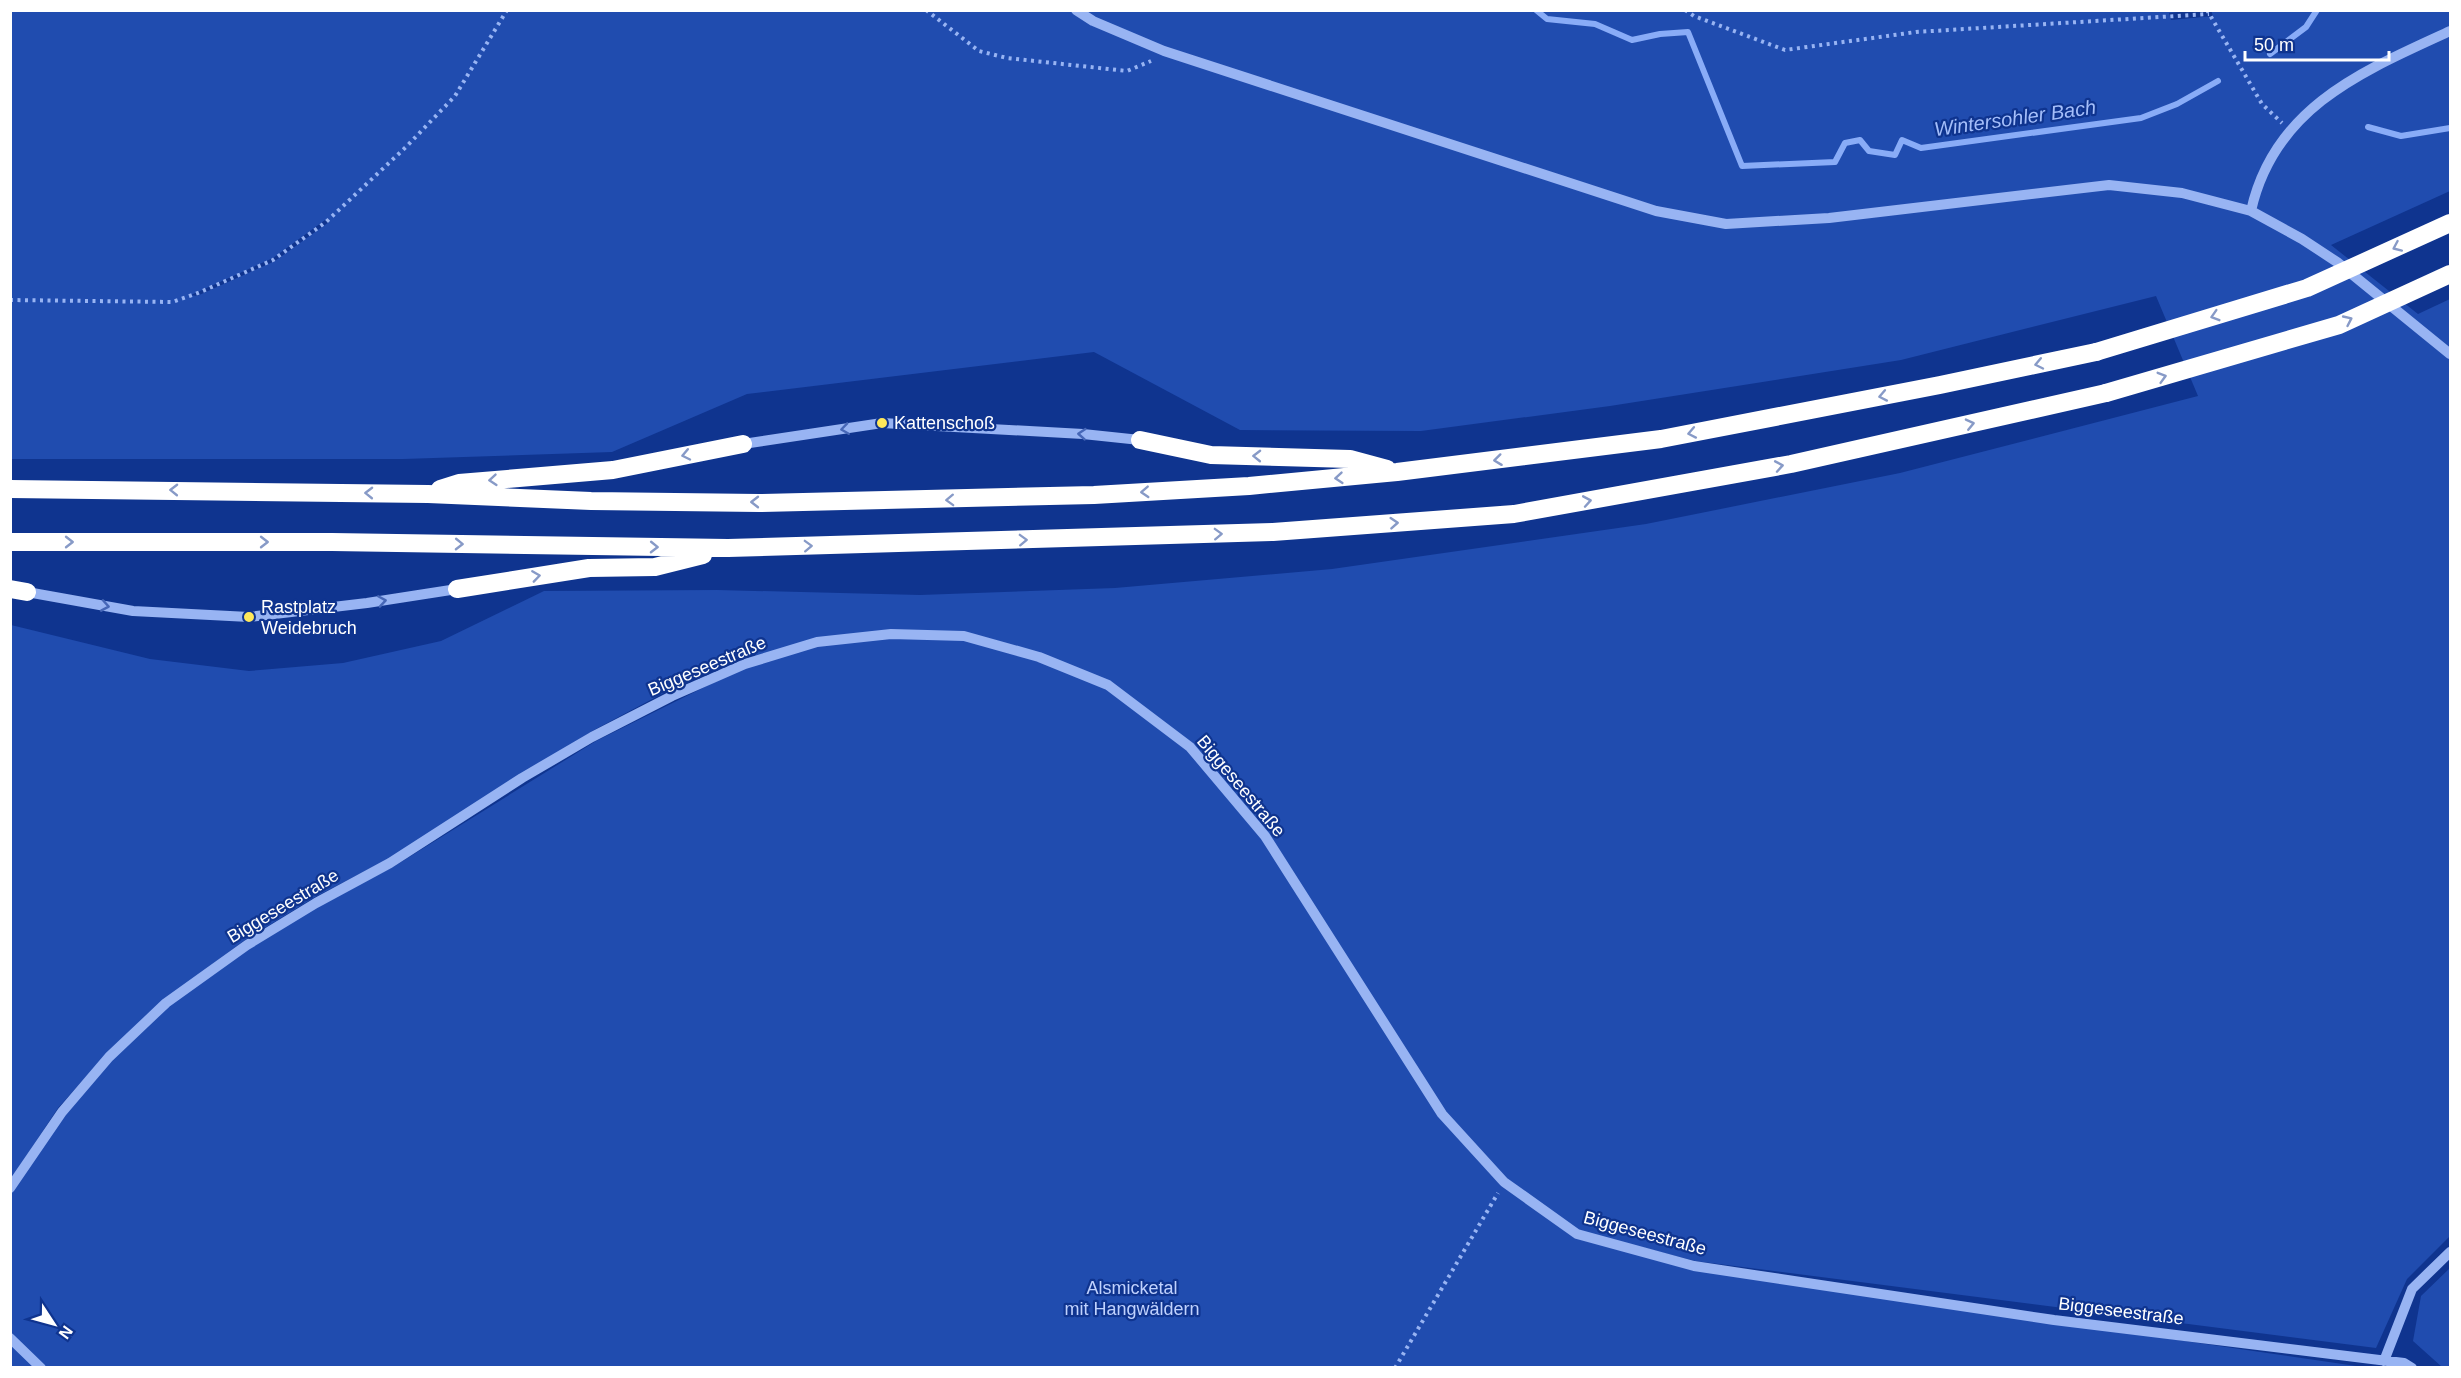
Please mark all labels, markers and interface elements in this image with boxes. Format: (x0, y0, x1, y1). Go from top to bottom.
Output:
scale bar (2245, 24, 2389, 62)
text: 50 m (2254, 35, 2294, 55)
water label: Wintersohler Bach (1933, 96, 2097, 140)
one-way arrow (2393, 240, 2404, 252)
one-way arrow (2210, 309, 2221, 321)
one-way arrow (2342, 316, 2353, 328)
one-way arrow (2034, 357, 2044, 370)
one-way arrow (2157, 371, 2167, 384)
one-way arrow (1878, 389, 1888, 402)
place label: Kattenschoß (894, 413, 995, 433)
marker: Kattenschoß (875, 416, 889, 430)
one-way arrow (1964, 418, 1974, 431)
one-way arrow (841, 422, 850, 434)
one-way arrow (1687, 426, 1697, 439)
one-way arrow (1077, 428, 1086, 441)
one-way arrow (681, 448, 691, 461)
one-way arrow (1252, 450, 1261, 463)
one-way arrow (1494, 453, 1503, 465)
one-way arrow (1774, 460, 1784, 473)
one-way arrow (1334, 471, 1343, 484)
one-way arrow (488, 473, 497, 486)
one-way arrow (170, 484, 179, 496)
one-way arrow (1140, 486, 1149, 499)
one-way arrow (365, 487, 374, 499)
one-way arrow (945, 493, 954, 506)
one-way arrow (1583, 495, 1592, 507)
one-way arrow (750, 496, 759, 509)
one-way arrow (1389, 517, 1398, 530)
one-way arrow (1214, 528, 1223, 540)
one-way arrow (1019, 533, 1028, 546)
one-way arrow (64, 536, 73, 548)
one-way arrow (259, 536, 268, 548)
one-way arrow (454, 538, 463, 550)
one-way arrow (803, 540, 812, 552)
one-way arrow (649, 541, 658, 554)
one-way arrow (531, 571, 540, 583)
one-way arrow (377, 595, 387, 608)
place label: Rastplatz Weidebruch (261, 597, 357, 638)
one-way arrow (100, 599, 110, 612)
marker: Rastplatz Weidebruch (242, 610, 256, 624)
street label: Biggeseestraße (645, 632, 769, 700)
street label: Biggeseestraße (1193, 731, 1289, 841)
street label: Biggeseestraße (224, 865, 342, 947)
street label: Biggeseestraße (1582, 1207, 1708, 1259)
park label: Alsmicketal mit Hangwäldern (1064, 1278, 1200, 1319)
street label: Biggeseestraße (2057, 1293, 2185, 1329)
north arrow (24, 1294, 84, 1354)
text: N (55, 1323, 76, 1342)

